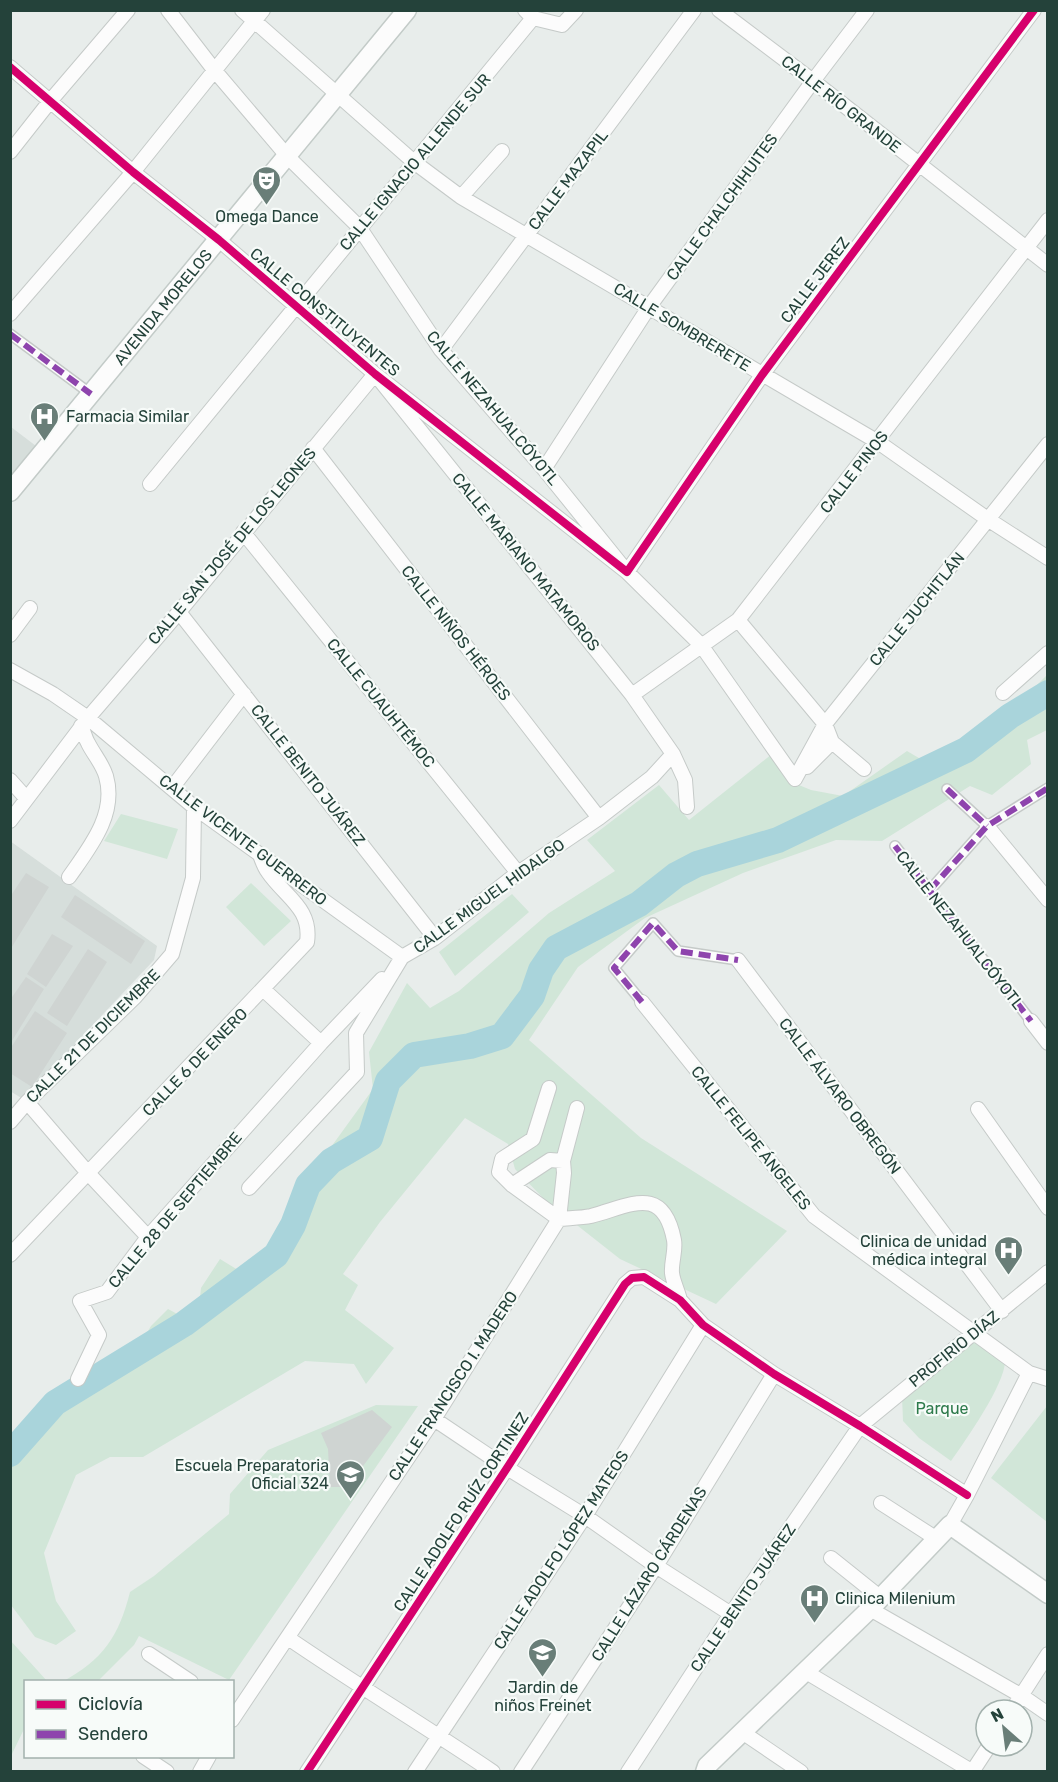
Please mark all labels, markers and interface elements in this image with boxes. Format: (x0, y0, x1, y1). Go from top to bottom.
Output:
street label: CALLE RÍO GRANDE (777, 51, 905, 157)
street label: CALLE IGNACIO ALLENDE SUR (335, 70, 495, 254)
street label: CALLE MAZAPIL (524, 126, 612, 234)
street label: CALLE CHALCHIHUITES (662, 130, 782, 284)
theatre icon: Omega Dance (251, 164, 283, 206)
place label: Omega Dance (215, 207, 319, 226)
street label: CALLE JEREZ (777, 233, 853, 327)
street label: CALLE CONSTITUYENTES (246, 244, 404, 380)
street label: AVENIDA MORELOS (109, 245, 216, 368)
street label: CALLE SOMBRERETE (610, 279, 754, 375)
street label: CALLE NEZAHUALCÓYOTL (423, 326, 564, 489)
hospital icon: Farmacia Similar (29, 400, 61, 442)
place label: Farmacia Similar (66, 407, 189, 426)
street label: CALLE PINOS (816, 427, 892, 517)
street label: CALLE SAN JOSÉ DE LOS LEONES (144, 444, 320, 648)
street label: CALLE MARIANO MATAMOROS (448, 469, 604, 655)
street label: CALLE JUCHITLÁN (865, 548, 969, 670)
street label: CALLE NIÑOS HÉROES (397, 562, 515, 704)
street label: CALLE CUAUHTÉMOC (323, 635, 439, 771)
street label: CALLE BENITO JUÁREZ (247, 701, 369, 849)
street label: CALLE VICENTE GUERRERO (155, 771, 331, 909)
street label: CALLE MIGUEL HIDALGO (410, 835, 568, 957)
street label: CALLE NEZAHUALCÓYOTL (892, 846, 1029, 1013)
street label: CALLE 21 DE DICIEMBRE (22, 965, 164, 1107)
street label: CALLE 6 DE ENERO (139, 1004, 251, 1120)
street label: CALLE ÁLVARO OBREGÓN (775, 1014, 906, 1178)
street label: CALLE FELIPE ÁNGELES (687, 1062, 815, 1214)
street label: CALLE 28 DE SEPTIEMBRE (104, 1128, 246, 1292)
place label: Clinica de unidad médica integral (860, 1232, 987, 1269)
hospital icon: Clinica de unidad médica integral (992, 1234, 1024, 1276)
street label: CALLE FRANCISCO I. MADERO (384, 1287, 522, 1485)
street label: PROFIRIO DÍAZ (905, 1307, 1003, 1391)
park label: Parque (916, 1399, 969, 1418)
street label: CALLE ADOLFO RUÍZ CORTINEZ (389, 1409, 533, 1615)
street label: CALLE ADOLFO LÓPEZ MATEOS (489, 1446, 632, 1653)
place label: Escuela Preparatoria Oficial 324 (175, 1456, 329, 1493)
school or university icon: Escuela Preparatoria Oficial 324 (334, 1458, 366, 1500)
street label: CALLE LÁZARO CÁRDENAS (587, 1483, 711, 1665)
street label: CALLE BENITO JUÁREZ (686, 1520, 800, 1676)
hospital icon: Clinica Milenium (798, 1582, 830, 1624)
place label: Clinica Milenium (835, 1589, 955, 1608)
school or university icon: Jardin de niños Freinet (527, 1636, 559, 1678)
place label: Jardin de niños Freinet (494, 1678, 592, 1715)
legend (24, 1680, 234, 1758)
text: Ciclovía (78, 1693, 143, 1715)
north arrow (974, 1698, 1034, 1758)
text: N (988, 1704, 1007, 1726)
text: Sendero (78, 1723, 148, 1745)

